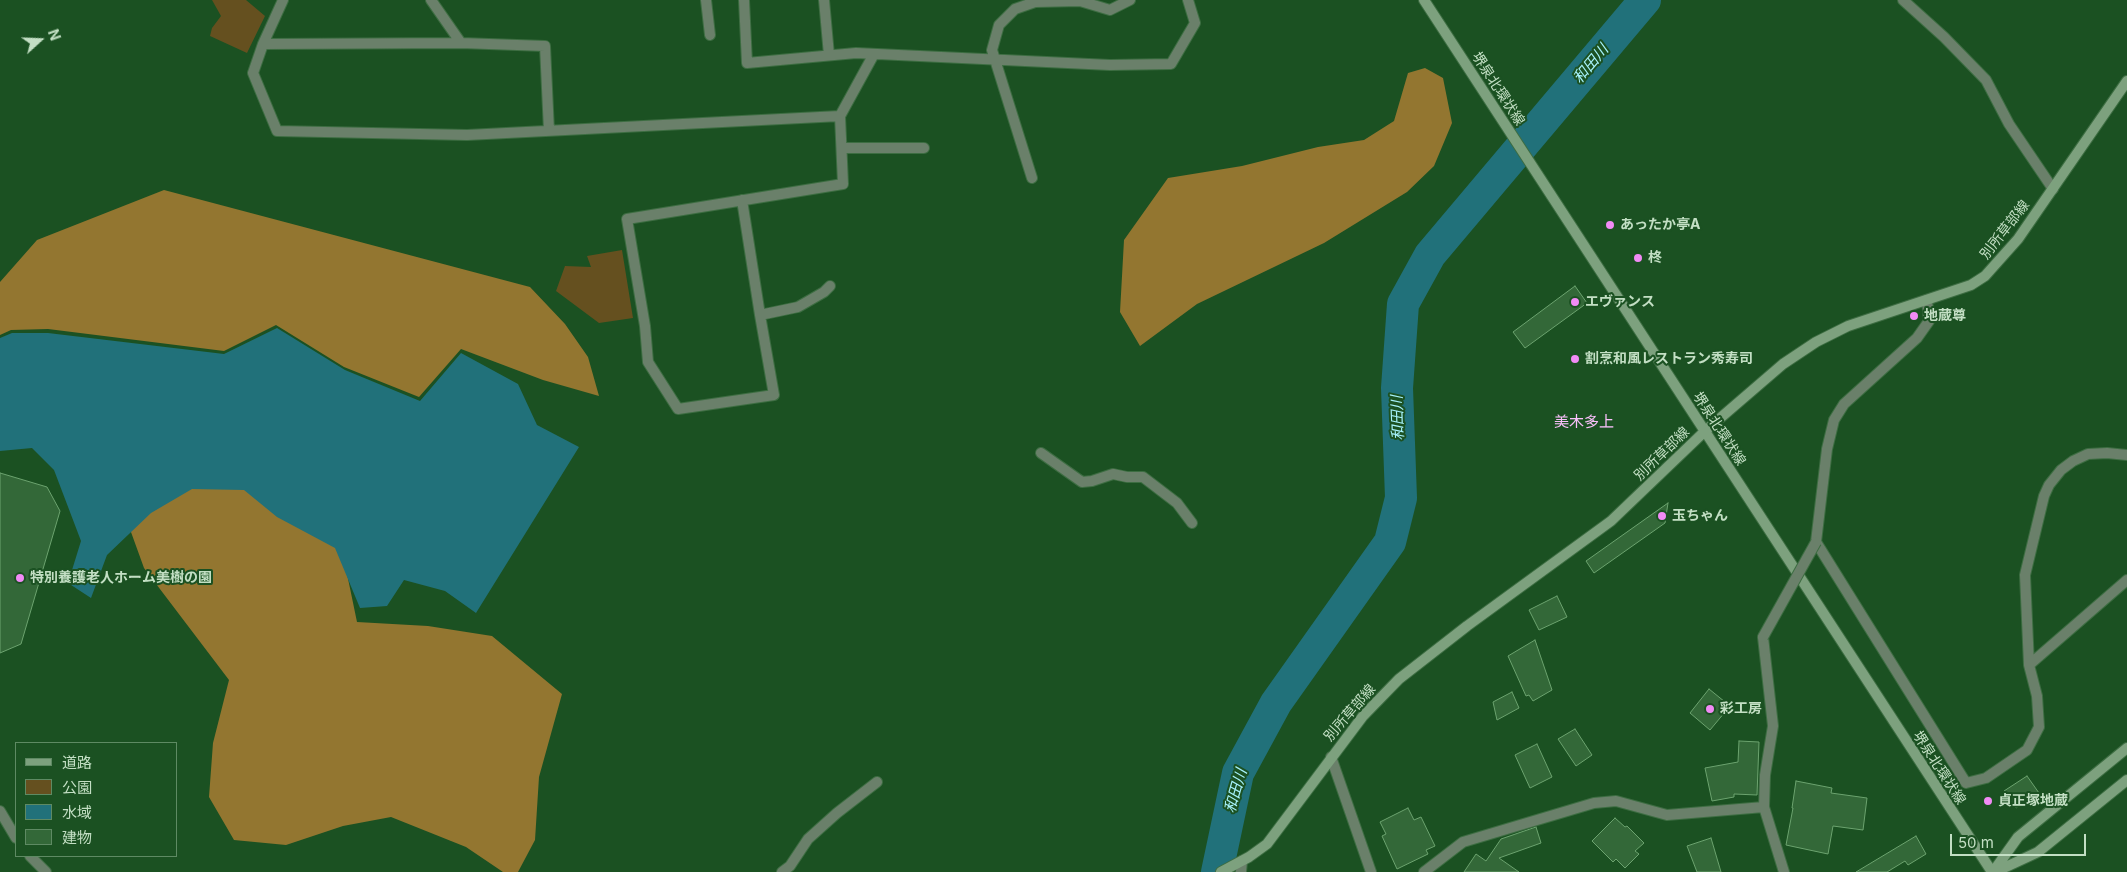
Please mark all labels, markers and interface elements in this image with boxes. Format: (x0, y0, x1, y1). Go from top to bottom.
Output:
north arrow (15, 15, 65, 65)
text: N (45, 27, 64, 43)
water label: 和田川 (1570, 41, 1612, 87)
street label: 堺泉北環状線 (1468, 49, 1528, 129)
street label: 別所草部線 (1977, 197, 2033, 263)
place label: あったか亭A (1620, 217, 1700, 233)
marker: あったか亭A (1604, 219, 1616, 231)
place label: 柊 (1648, 250, 1662, 266)
marker: 柊 (1632, 252, 1644, 264)
place label: エヴァンス (1585, 294, 1655, 310)
marker: エヴァンス (1569, 296, 1581, 308)
place label: 地蔵尊 (1924, 308, 1966, 324)
marker: 地蔵尊 (1908, 310, 1920, 322)
place label: 割烹和風レストラン秀寿司 (1585, 351, 1753, 367)
marker: 割烹和風レストラン秀寿司 (1569, 353, 1581, 365)
street label: 堺泉北環状線 (1689, 389, 1749, 469)
water label: 和田川 (1388, 395, 1408, 441)
district label: 美木多上 (1554, 413, 1614, 431)
street label: 別所草部線 (1631, 424, 1693, 484)
place label: 玉ちゃん (1672, 508, 1728, 524)
marker: 玉ちゃん (1656, 510, 1668, 522)
place label: 特別養護老人ホーム美樹の園 (30, 570, 212, 586)
marker: 特別養護老人ホーム美樹の園 (14, 572, 26, 584)
street label: 別所草部線 (1321, 681, 1379, 745)
place label: 彩工房 (1720, 701, 1762, 717)
marker: 彩工房 (1704, 703, 1716, 715)
street label: 堺泉北環状線 (1909, 728, 1969, 808)
legend (15, 742, 178, 857)
text: 道路 (62, 753, 92, 772)
water label: 和田川 (1221, 767, 1251, 815)
text: 公園 (62, 778, 92, 797)
place label: 貞正塚地蔵 (1998, 793, 2068, 809)
marker: 貞正塚地蔵 (1982, 795, 1994, 807)
text: 水域 (62, 803, 92, 822)
scale bar (1952, 824, 2088, 856)
text: 建物 (62, 828, 92, 847)
text: 50 m (1958, 833, 1994, 852)

